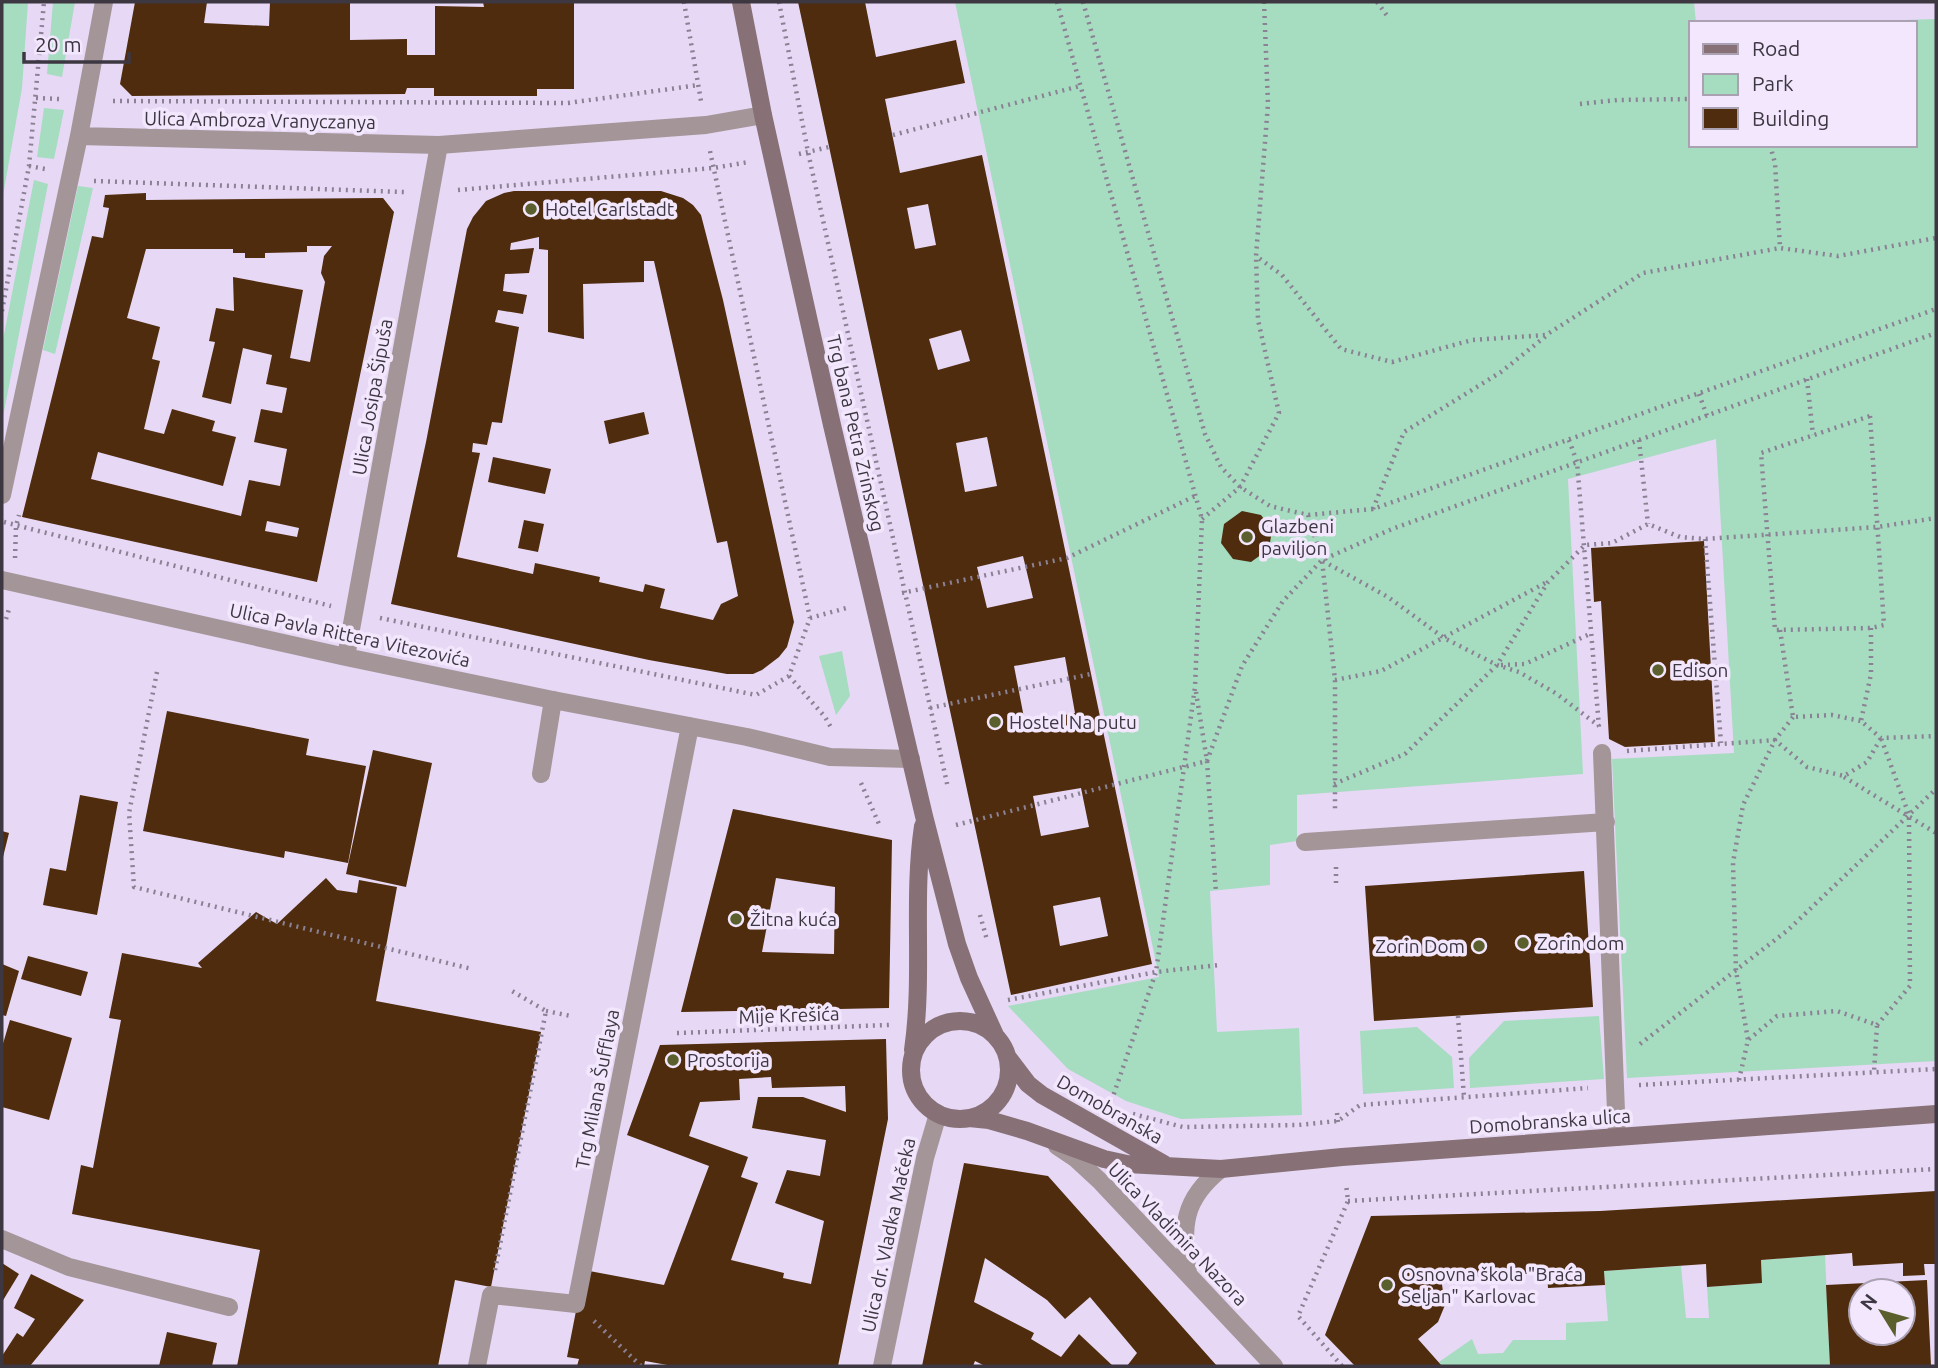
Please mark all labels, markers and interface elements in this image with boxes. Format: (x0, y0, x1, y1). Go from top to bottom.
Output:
scale bar (24, 21, 130, 65)
legend (1689, 21, 1917, 147)
text: 20 m (35, 32, 82, 56)
text: Road (1752, 36, 1800, 60)
text: Park (1752, 71, 1794, 95)
text: Building (1752, 106, 1829, 130)
street label: Ulica Ambroza Vranyczanya (144, 107, 376, 133)
place label: Hotel Carlstadt (545, 198, 675, 220)
marker: Hotel Carlstadt (523, 201, 539, 217)
street label: Ulica Josipa Šipuša (347, 317, 397, 477)
street label: Trg bana Petra Zrinskog (823, 332, 889, 534)
place label: Glazbeni paviljon (1261, 515, 1334, 559)
marker: Glazbeni paviljon (1239, 529, 1255, 545)
street label: Ulica Pavla Rittera Vitezovića (228, 599, 472, 671)
place label: Edison (1672, 659, 1728, 681)
marker: Edison (1650, 662, 1666, 678)
place label: Hostel Na putu (1009, 711, 1137, 733)
marker: Hostel Na putu (987, 714, 1003, 730)
place label: Žitna kuća (750, 908, 837, 930)
marker: Žitna kuća (728, 911, 744, 927)
place label: Zorin dom (1537, 932, 1624, 954)
place label: Zorin Dom (1375, 935, 1465, 957)
marker: Zorin dom (1515, 935, 1531, 951)
marker: Zorin Dom (1471, 938, 1487, 954)
street label: Mije Krešića (738, 1002, 840, 1028)
street label: Trg Milana Šufflaya (571, 1007, 623, 1171)
place label: Prostorija (687, 1049, 770, 1071)
marker: Prostorija (665, 1052, 681, 1068)
street label: Domobranska (1053, 1070, 1167, 1148)
street label: Domobranska ulica (1468, 1104, 1632, 1138)
street label: Ulica dr. Vladka Mačeka (857, 1136, 919, 1334)
street label: Ulica Vladimira Nazora (1104, 1158, 1252, 1310)
place label: Osnovna škola "Braća Seljan" Karlovac (1401, 1263, 1583, 1307)
marker: Osnovna škola "Braća Seljan" Karlovac (1379, 1277, 1395, 1293)
north arrow (1847, 1277, 1917, 1347)
text: N (1855, 1289, 1881, 1314)

